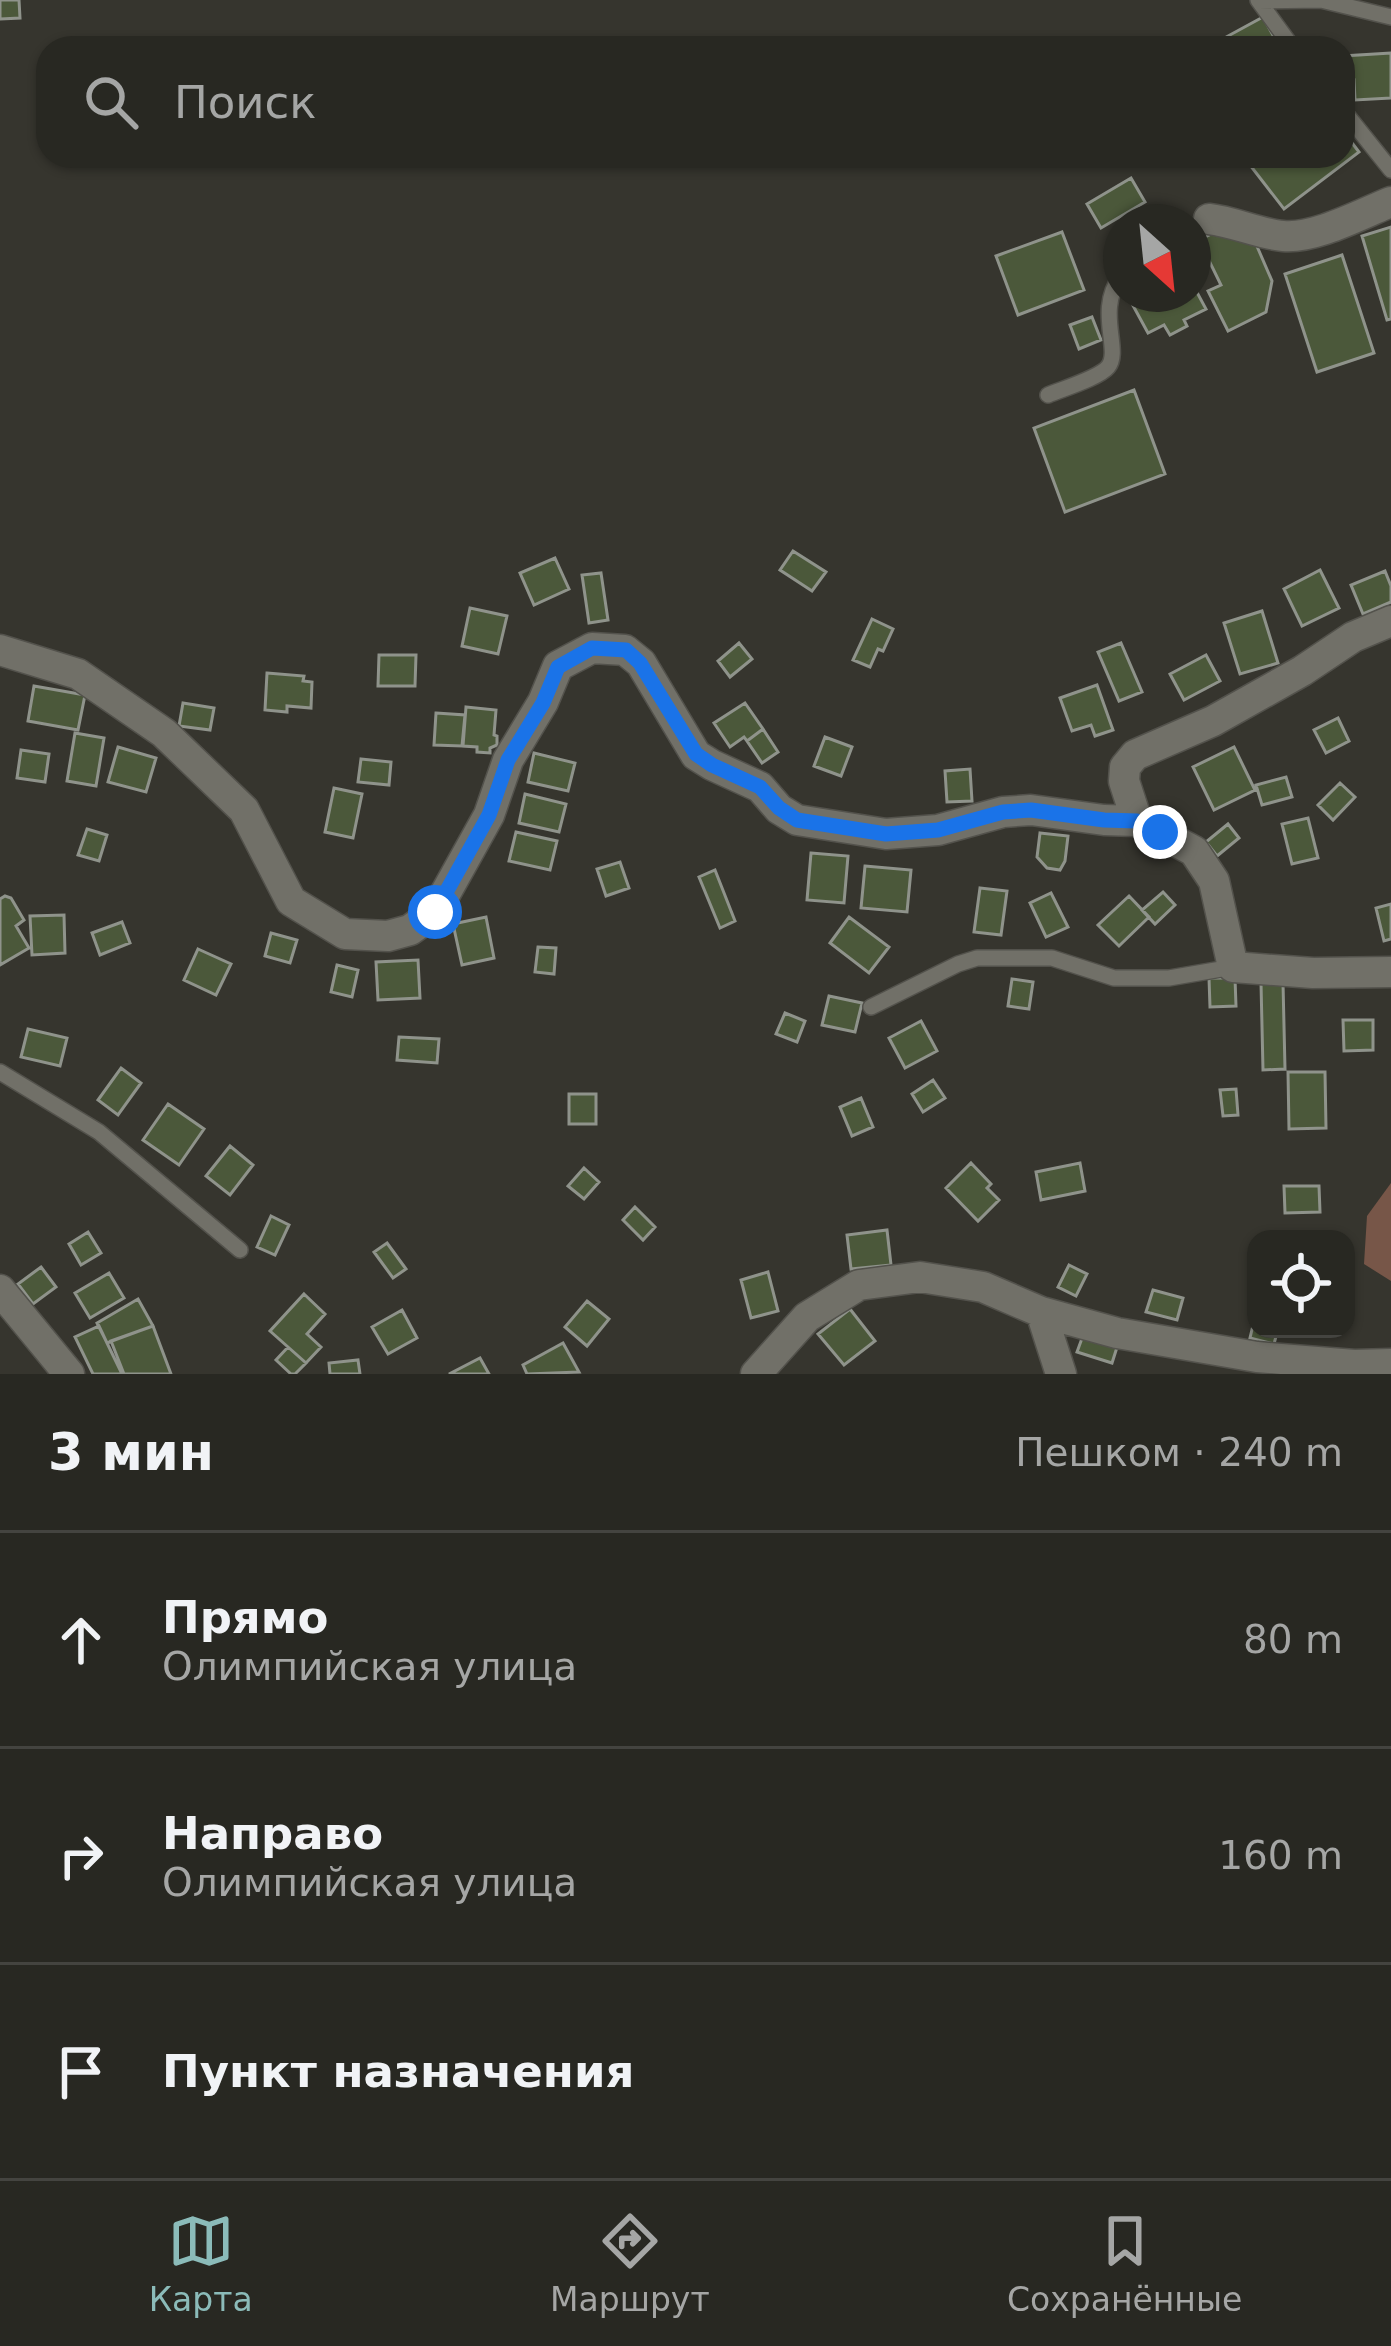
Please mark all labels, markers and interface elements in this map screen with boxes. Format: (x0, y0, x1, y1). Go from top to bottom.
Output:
search box (36, 36, 1355, 168)
icon: search (78, 69, 144, 135)
text: Поиск (174, 76, 317, 129)
north arrow (1103, 204, 1211, 312)
route end (1133, 805, 1187, 859)
route start (408, 885, 462, 939)
map controls (1247, 1230, 1355, 1338)
button: locate (1247, 1230, 1355, 1338)
text: 3 мин (48, 1423, 214, 1482)
text: Пешком · 240 m (1015, 1430, 1343, 1475)
text: Прямо (162, 1591, 328, 1644)
icon: ahead (48, 1607, 114, 1673)
text: 80 m (1243, 1617, 1343, 1662)
text: Олимпийская улица (162, 1644, 577, 1689)
text: Направо (162, 1807, 383, 1860)
icon: right (48, 1823, 114, 1889)
text: 160 m (1218, 1833, 1343, 1878)
text: Олимпийская улица (162, 1860, 577, 1905)
icon: arrive (48, 2039, 114, 2105)
text: Пункт назначения (162, 2045, 634, 2098)
tab: Карта (149, 2208, 253, 2319)
tab: Маршрут (550, 2208, 710, 2319)
tab: Сохранённые (1007, 2208, 1242, 2319)

